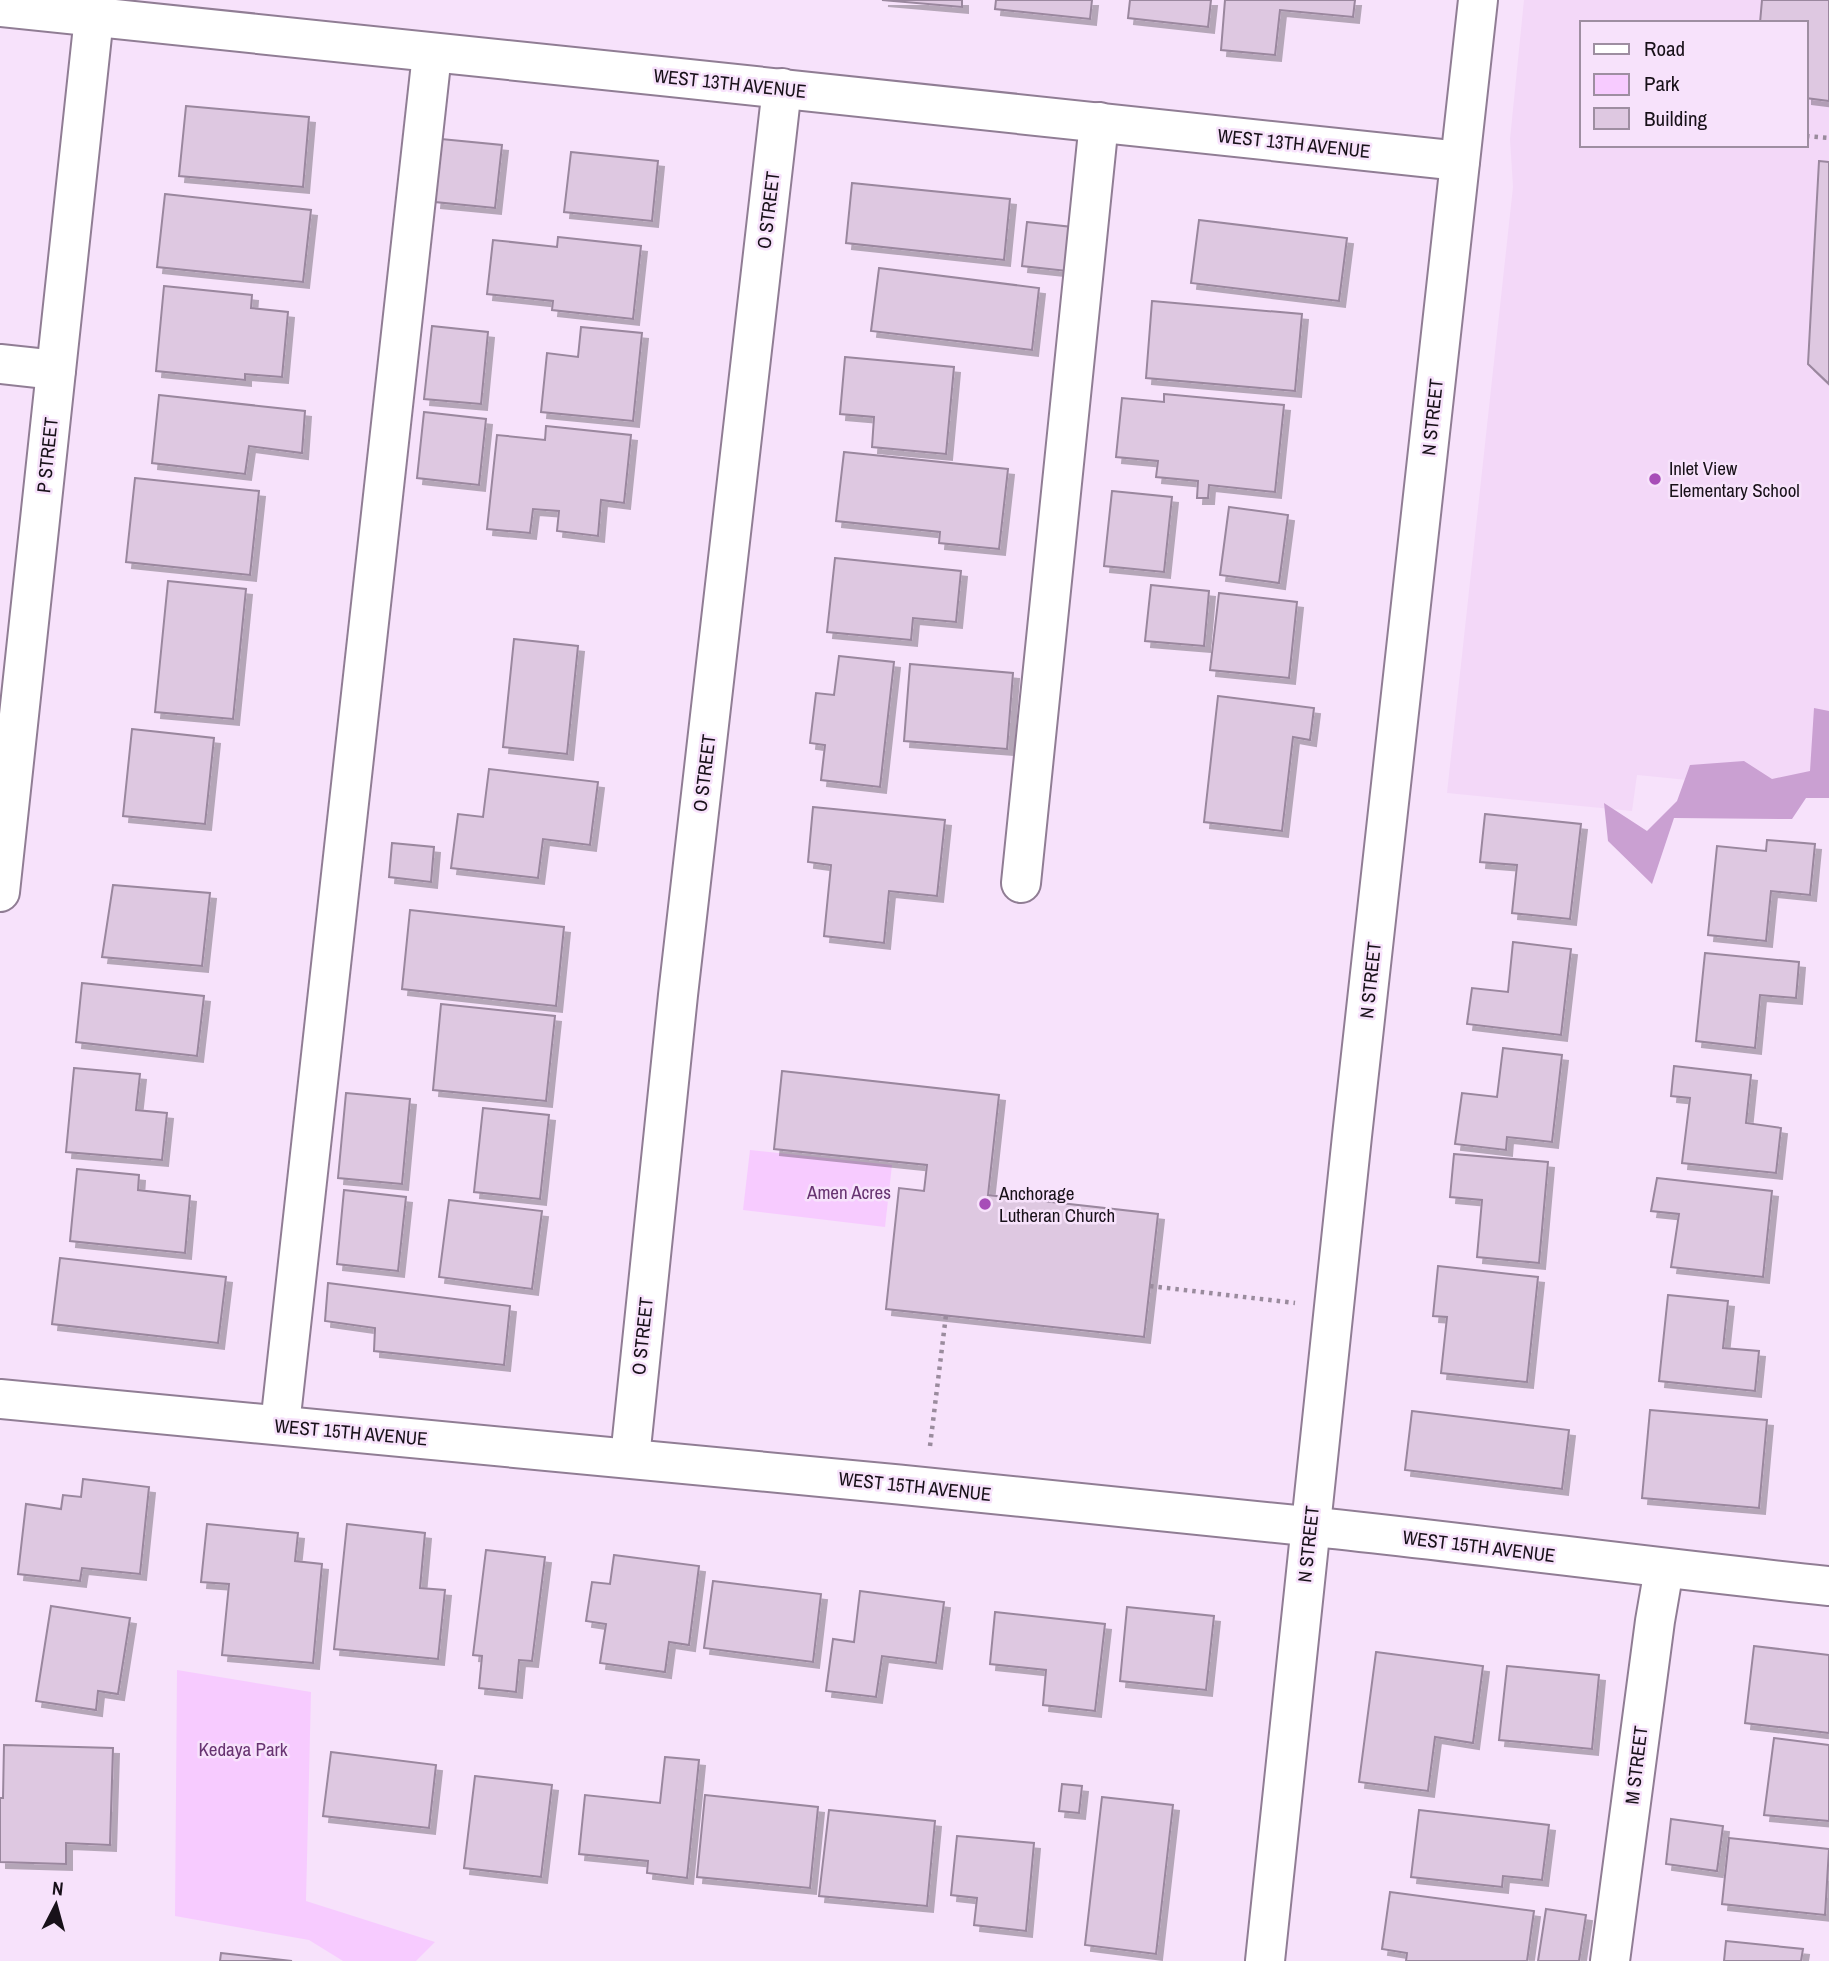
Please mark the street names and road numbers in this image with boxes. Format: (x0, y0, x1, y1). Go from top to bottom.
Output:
street label: WEST 13TH AVENUE (652, 62, 808, 104)
street label: WEST 13TH AVENUE (1216, 122, 1372, 164)
street label: O STREET (750, 169, 786, 250)
street label: N STREET (1415, 377, 1449, 457)
street label: P STREET (30, 415, 64, 494)
street label: O STREET (686, 732, 722, 813)
street label: N STREET (1353, 940, 1387, 1020)
street label: O STREET (625, 1295, 659, 1376)
street label: WEST 15TH AVENUE (273, 1412, 429, 1452)
street label: WEST 15TH AVENUE (837, 1465, 993, 1507)
street label: N STREET (1291, 1504, 1325, 1584)
street label: WEST 15TH AVENUE (1401, 1524, 1557, 1568)
street label: M STREET (1618, 1724, 1654, 1806)

